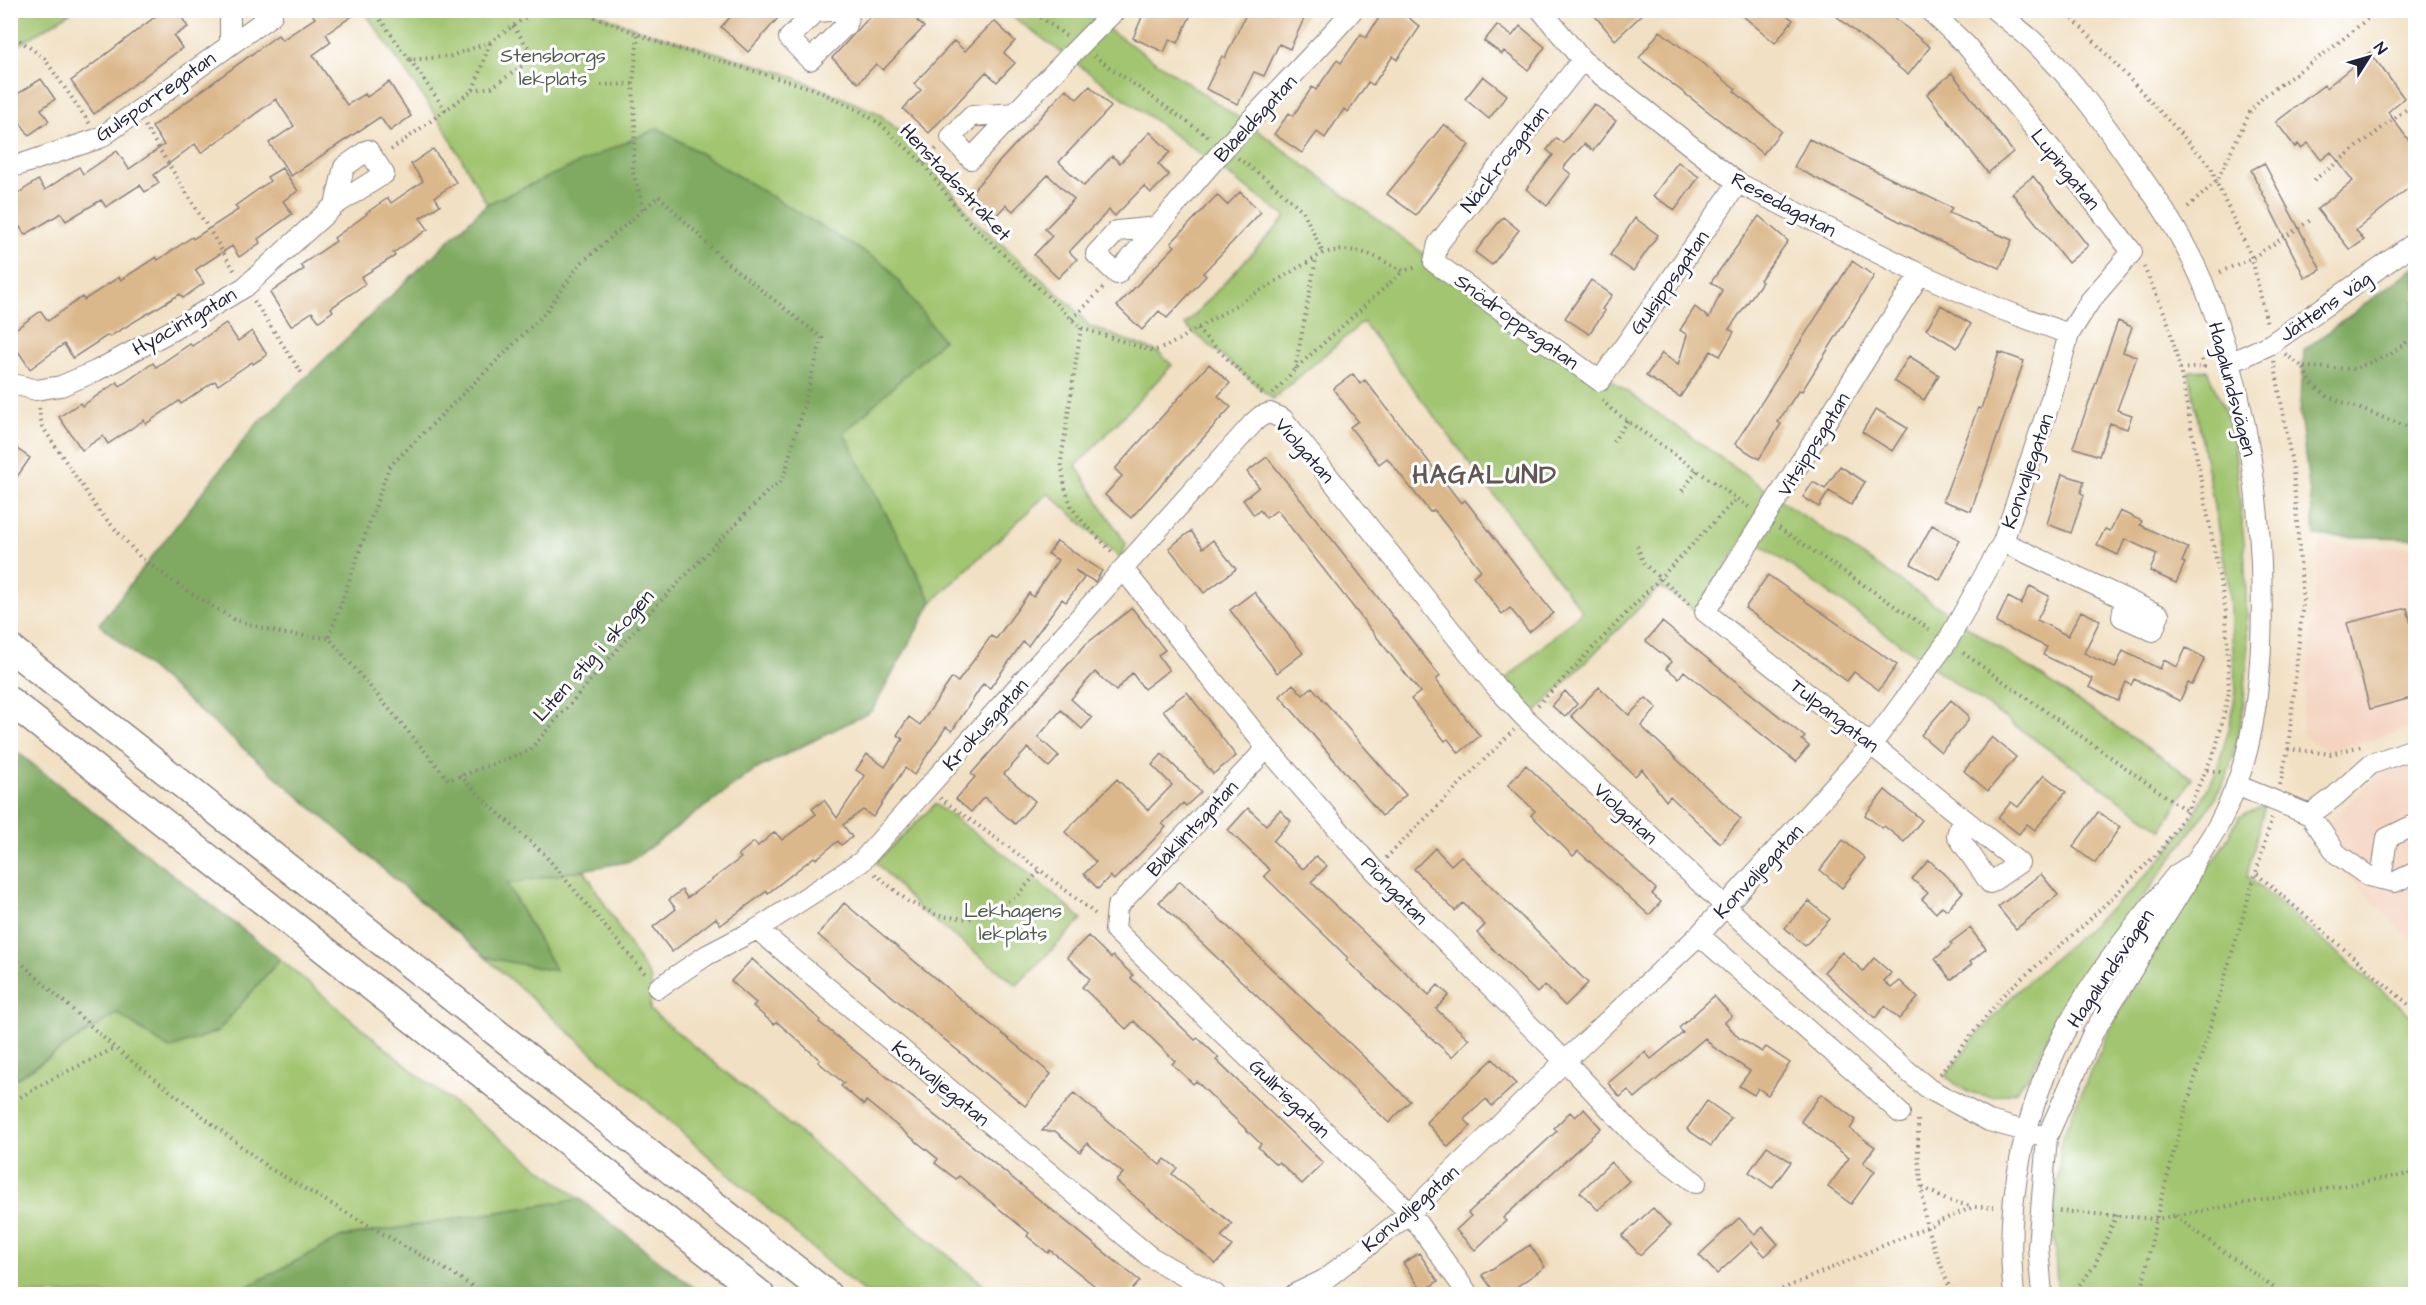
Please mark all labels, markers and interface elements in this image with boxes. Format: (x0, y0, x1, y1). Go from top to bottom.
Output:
north arrow (2339, 27, 2399, 87)
text: N (2368, 38, 2392, 59)
park label: Stensborgs lekplats (500, 42, 606, 93)
street label: Gulsporregatan (90, 45, 222, 150)
street label: Blåeldsgatan (1208, 69, 1304, 169)
street label: Näckrosgatan (1454, 100, 1556, 220)
street label: Henstadsstråket (893, 118, 1017, 248)
street label: Lupingatan (2023, 123, 2107, 217)
street label: Resedagatan (1726, 165, 1841, 245)
street label: Gulsippsgatan (1624, 225, 1717, 341)
street label: Jättens väg (2274, 265, 2378, 350)
street label: Snödroppsgatan (1448, 267, 1584, 377)
street label: Hyacintgatan (127, 281, 242, 364)
street label: Hagalundsvägen (2200, 319, 2263, 460)
street label: Vitsippsgatan (1771, 387, 1858, 502)
street label: Konvaljegatan (1995, 410, 2062, 533)
street label: Violgatan (1267, 412, 1341, 490)
district label: HAGALUND (1413, 457, 1557, 493)
street label: Liten stig i skogen (527, 583, 661, 729)
street label: Krokusgatan (937, 672, 1036, 778)
street label: Tulpangatan (1783, 672, 1885, 760)
street label: Blåklintsgatan (1141, 774, 1246, 884)
street label: Violgatan (1586, 777, 1664, 852)
street label: Konvaljegatan (1708, 818, 1811, 926)
street label: Piongatan (1354, 850, 1434, 932)
park label: Lekhagens lekplats (964, 897, 1062, 948)
street label: Hagalundsvägen (2061, 904, 2162, 1034)
street label: Konvaljegatan (885, 1034, 995, 1134)
street label: Gullrisgatan (1242, 1053, 1336, 1145)
street label: Konvaljegatan (1356, 1159, 1466, 1260)

